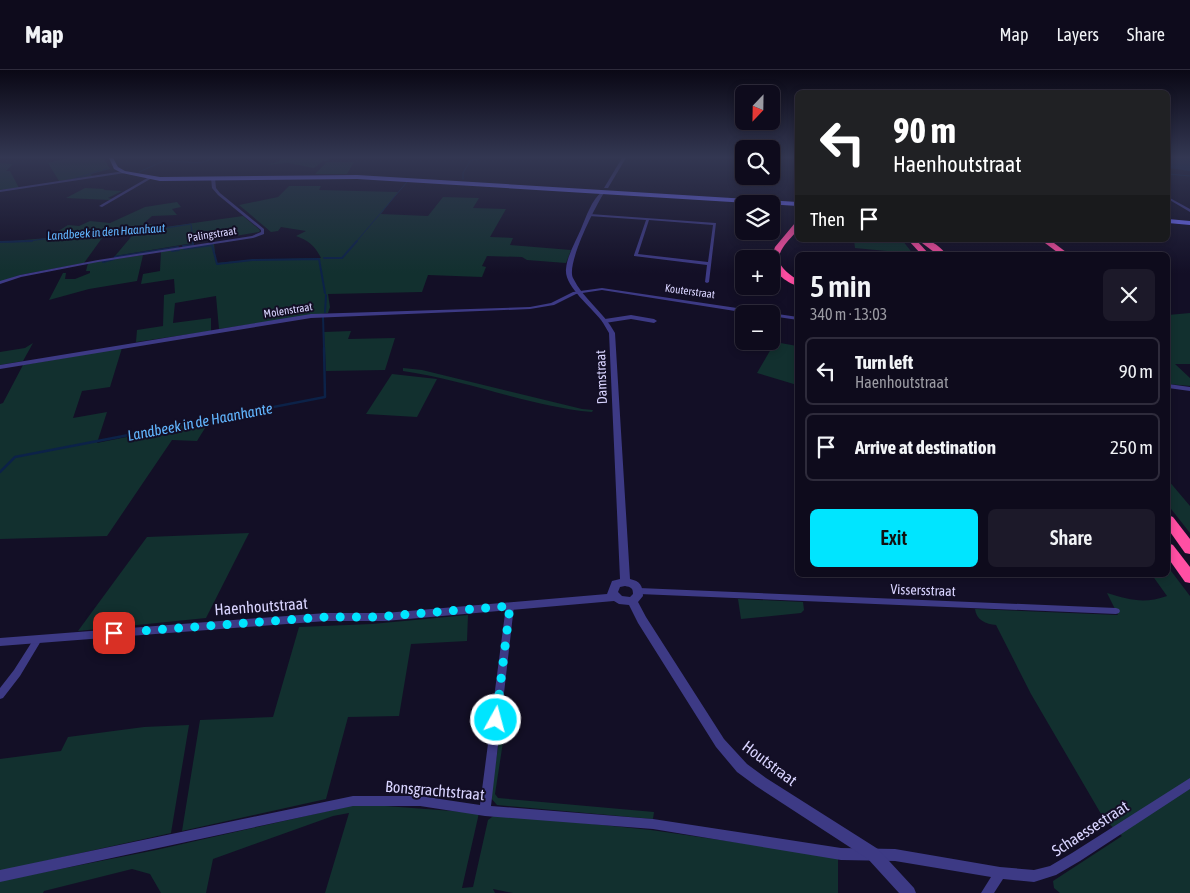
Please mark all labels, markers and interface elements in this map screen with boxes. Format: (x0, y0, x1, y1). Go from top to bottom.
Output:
text: Map (25, 21, 64, 48)
text: Map (999, 24, 1028, 45)
text: Layers (1056, 24, 1099, 45)
text: Share (1127, 24, 1165, 45)
north arrow (735, 85, 780, 130)
map controls (735, 85, 780, 350)
icon: left (810, 110, 875, 175)
text: 90 m (893, 110, 956, 150)
button: search (735, 140, 780, 185)
text: Haenhoutstraat (893, 151, 1022, 177)
button: layers (735, 195, 780, 240)
icon: arrive (855, 205, 883, 233)
text: Then (810, 208, 845, 230)
water label: Landbeek in den Haanhaut (46, 221, 166, 243)
street label: Palingstraat (187, 224, 237, 244)
button: + (735, 250, 780, 295)
text: 5 min (810, 269, 871, 303)
button: close (1103, 269, 1155, 321)
street label: Kouterstraat (664, 282, 716, 300)
street label: Molenstraat (263, 300, 313, 320)
button: − (735, 305, 780, 350)
text: 340 m · 13:03 (810, 305, 887, 323)
street label: Damstraat (592, 350, 610, 404)
text: Turn left (855, 351, 913, 373)
icon: left (812, 357, 840, 385)
text: 90 m (1119, 360, 1153, 382)
text: Haenhoutstraat (855, 373, 949, 391)
water label: Landbeek in de Haanhante (126, 399, 274, 444)
icon: arrive (812, 433, 840, 461)
text: Arrive at destination (855, 436, 996, 458)
text: 250 m (1110, 436, 1153, 458)
button: Exit (810, 509, 978, 567)
button: Share (988, 509, 1155, 567)
street label: Vissersstraat (890, 581, 956, 599)
street label: Haenhoutstraat (214, 594, 309, 618)
pin (93, 612, 135, 654)
icon: arrive (100, 619, 128, 647)
position arrow (469, 693, 521, 745)
street label: Houtstraat (739, 737, 801, 789)
street label: Bonsgrachtstraat (384, 777, 486, 804)
street label: Schaessestraat (1048, 796, 1132, 859)

